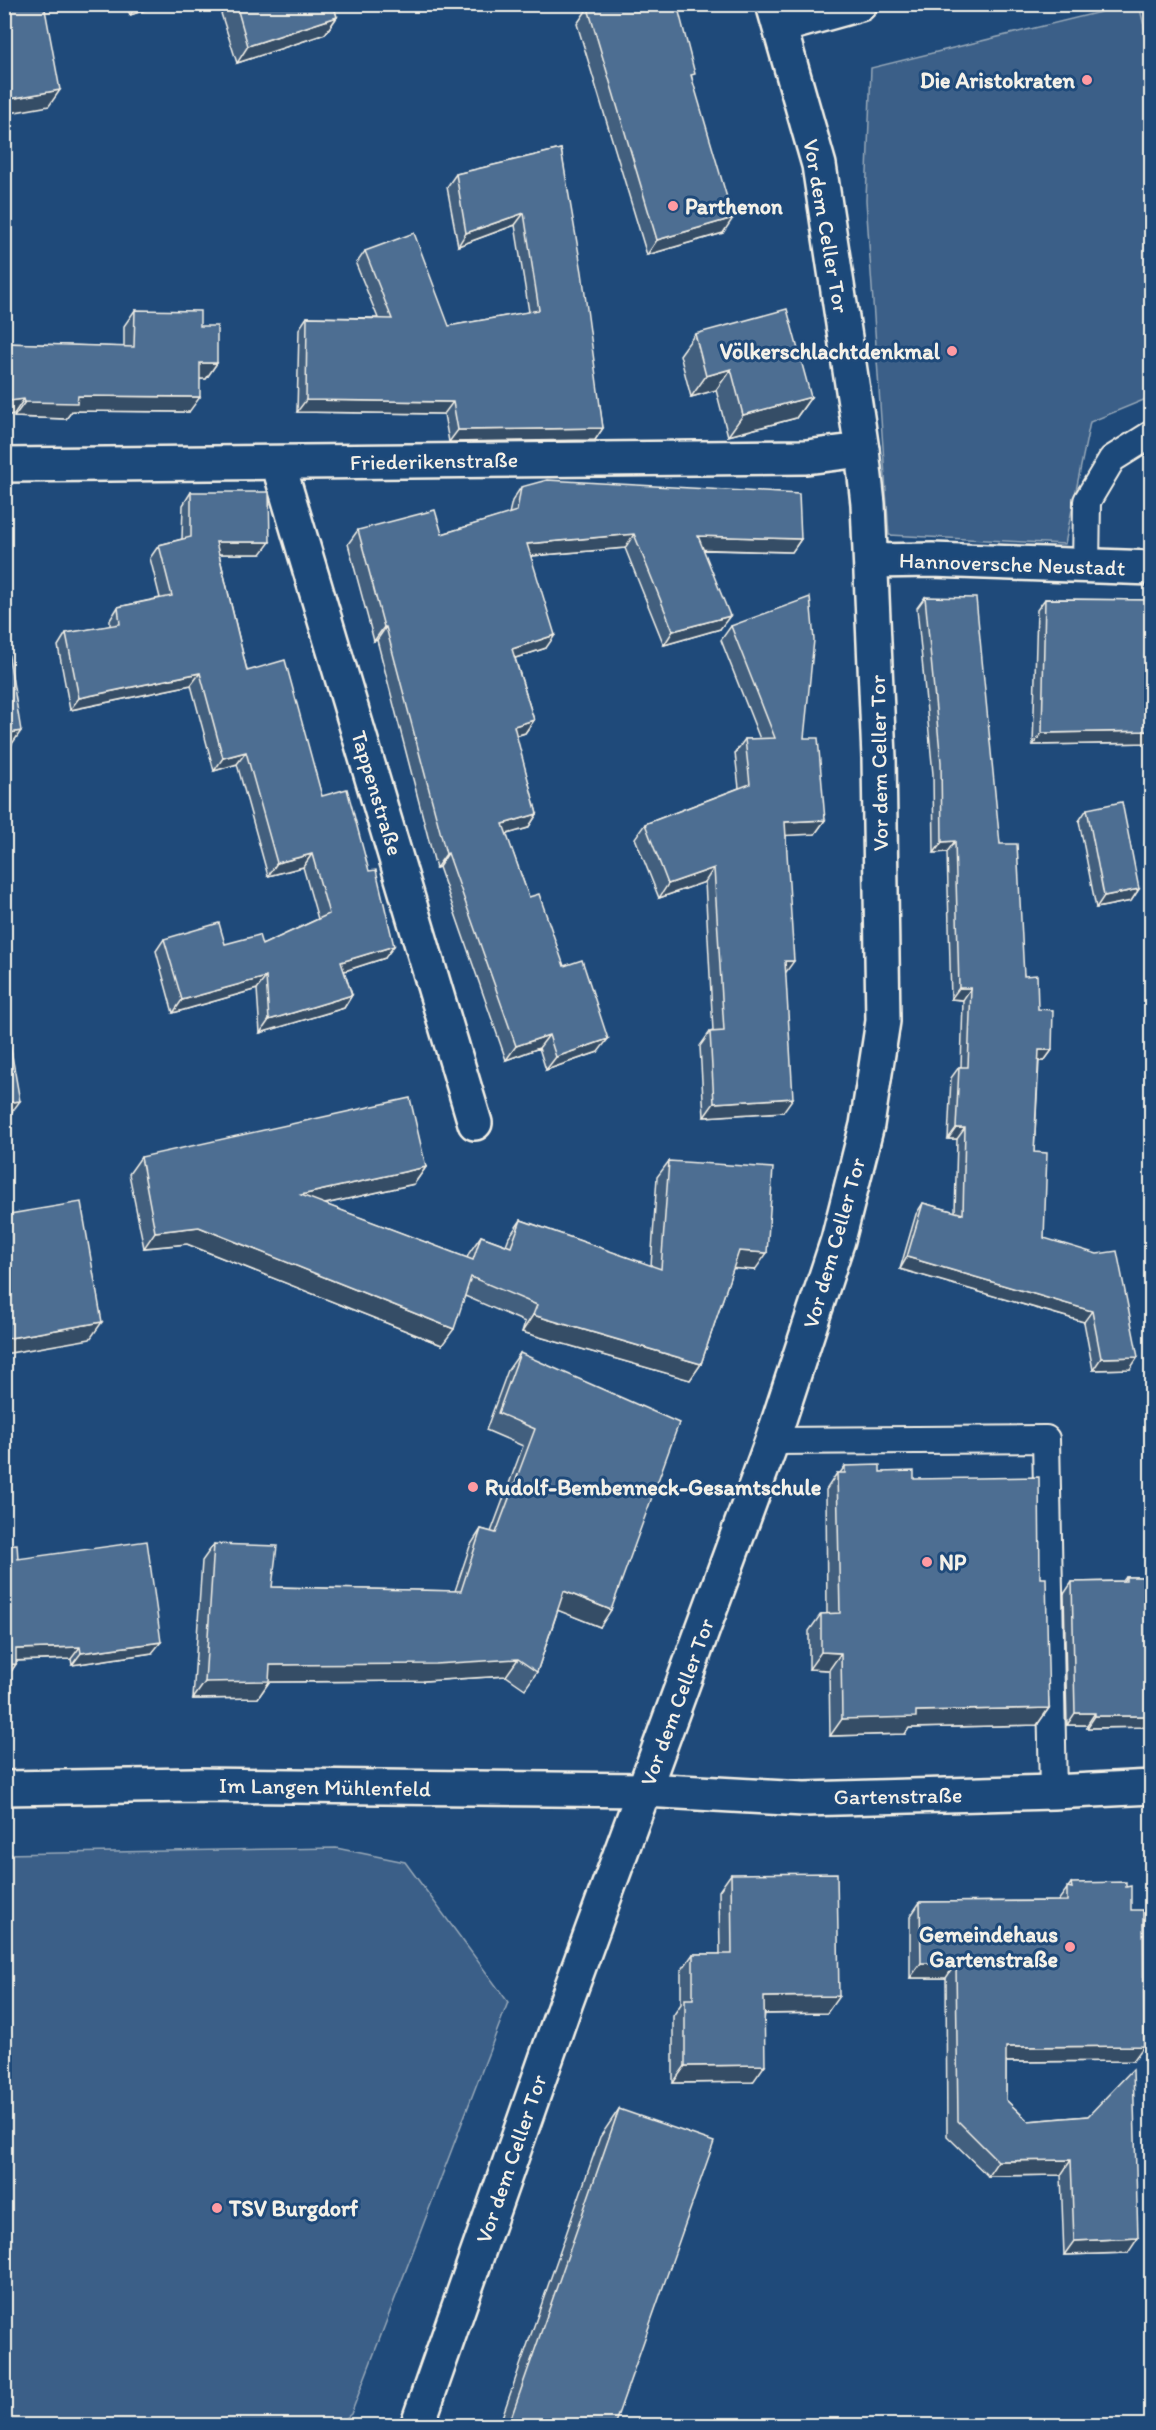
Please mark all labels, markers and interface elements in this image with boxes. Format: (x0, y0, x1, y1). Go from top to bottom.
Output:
place label: Die Aristokraten (920, 67, 1076, 94)
marker: Die Aristokraten (1080, 73, 1094, 87)
street label: Vor dem Celler Tor (797, 137, 855, 315)
place label: Parthenon (685, 193, 783, 220)
marker: Parthenon (666, 199, 680, 213)
place label: Völkerschlachtdenkmal (720, 338, 941, 365)
marker: Völkerschlachtdenkmal (945, 344, 959, 358)
street label: Friederikenstraße (350, 446, 518, 476)
street label: Hannoversche Neustadt (898, 547, 1126, 581)
street label: Vor dem Celler Tor (864, 674, 894, 851)
street label: Tappenstraße (345, 727, 409, 859)
street label: Vor dem Celler Tor (797, 1154, 871, 1331)
place label: Rudolf-Bembenneck-Gesamtschule (485, 1474, 822, 1501)
marker: Rudolf-Bembenneck-Gesamtschule (466, 1480, 480, 1494)
place label: NP (939, 1549, 967, 1576)
marker: NP (920, 1555, 934, 1569)
street label: Vor dem Celler Tor (634, 1614, 720, 1789)
street label: Im Langen Mühlenfeld (219, 1772, 431, 1802)
street label: Gartenstraße (833, 1781, 963, 1811)
place label: Gemeindehaus Gartenstraße (919, 1921, 1058, 1973)
marker: Gemeindehaus Gartenstraße (1063, 1940, 1077, 1954)
street label: Vor dem Celler Tor (470, 2071, 553, 2247)
place label: TSV Burgdorf (228, 2195, 359, 2222)
marker: TSV Burgdorf (210, 2201, 224, 2215)

